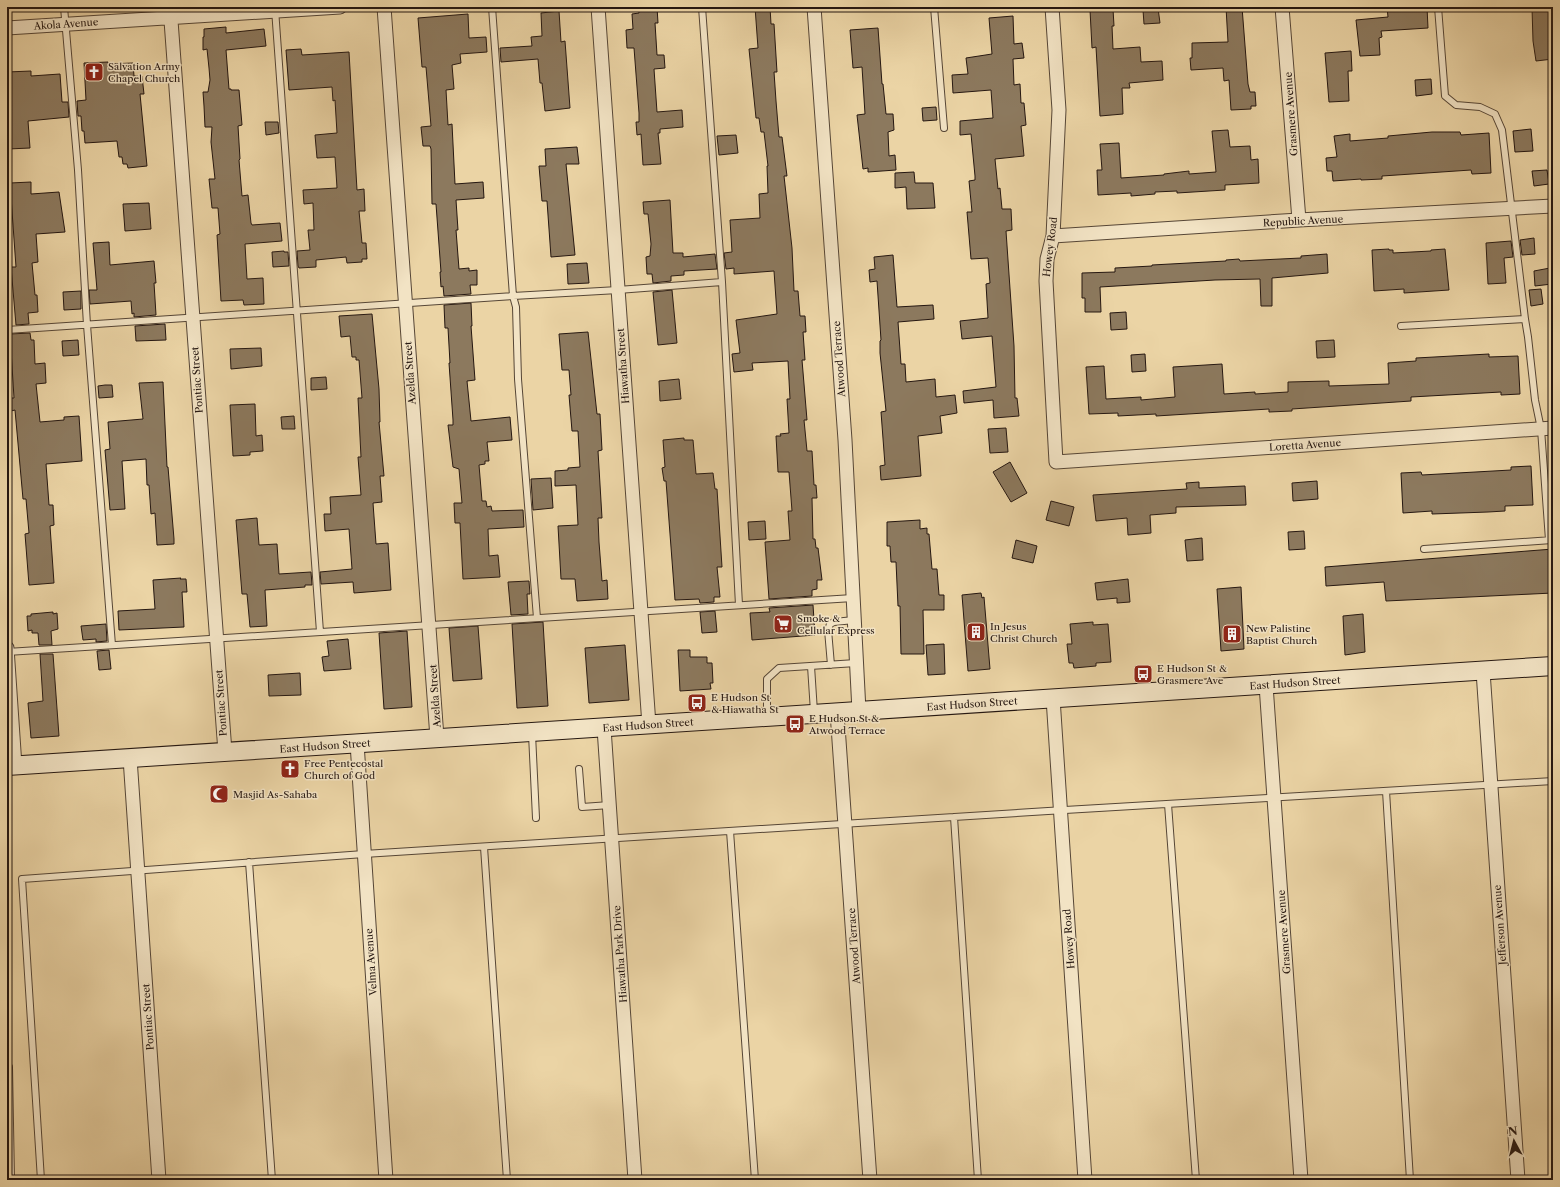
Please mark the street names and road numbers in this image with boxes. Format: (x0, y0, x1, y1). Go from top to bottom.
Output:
street label: Akola Avenue (32, 15, 99, 33)
street label: Grasmere Avenue (1282, 71, 1300, 156)
street label: Republic Avenue (1263, 212, 1344, 230)
street label: Howey Road (1040, 216, 1060, 278)
street label: Atwood Terrace (830, 320, 848, 398)
street label: Hiawatha Street (614, 327, 632, 404)
street label: Azelda Street (401, 340, 419, 406)
street label: Pontiac Street (188, 346, 206, 414)
street label: Loretta Avenue (1268, 436, 1342, 454)
street label: Azelda Street (426, 663, 444, 729)
street label: Pontiac Street (212, 669, 230, 737)
street label: East Hudson Street (1249, 673, 1341, 693)
street label: East Hudson Street (926, 694, 1018, 714)
street label: East Hudson Street (602, 715, 694, 735)
street label: East Hudson Street (279, 736, 371, 756)
street label: Jefferson Avenue (1491, 884, 1509, 967)
street label: Grasmere Avenue (1275, 889, 1293, 974)
street label: Hiawatha Park Drive (610, 904, 630, 1003)
street label: Atwood Terrace (845, 907, 863, 985)
street label: Howey Road (1060, 908, 1078, 970)
street label: Velma Avenue (362, 928, 380, 997)
street label: Pontiac Street (139, 983, 157, 1051)

